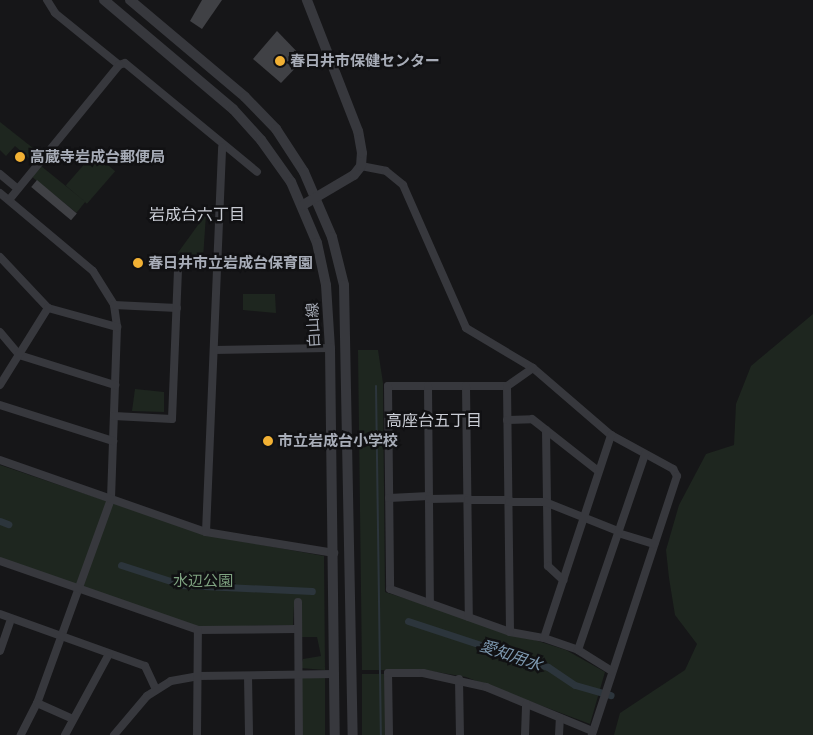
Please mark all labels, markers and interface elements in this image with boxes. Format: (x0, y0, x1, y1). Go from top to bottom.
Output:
place label: 春日井市保健センター (290, 52, 440, 70)
marker: 春日井市保健センター (274, 55, 286, 67)
place label: 高蔵寺岩成台郵便局 (30, 148, 165, 166)
marker: 高蔵寺岩成台郵便局 (14, 151, 26, 163)
district label: 岩成台六丁目 (149, 204, 245, 224)
place label: 春日井市立岩成台保育園 (148, 254, 313, 272)
marker: 春日井市立岩成台保育園 (132, 257, 144, 269)
street label: 白山線 (303, 302, 323, 348)
district label: 高座台五丁目 (386, 410, 482, 430)
place label: 市立岩成台小学校 (278, 432, 398, 450)
marker: 市立岩成台小学校 (262, 435, 274, 447)
park label: 水辺公園 (173, 572, 233, 590)
water label: 愛知用水 (478, 636, 544, 674)

